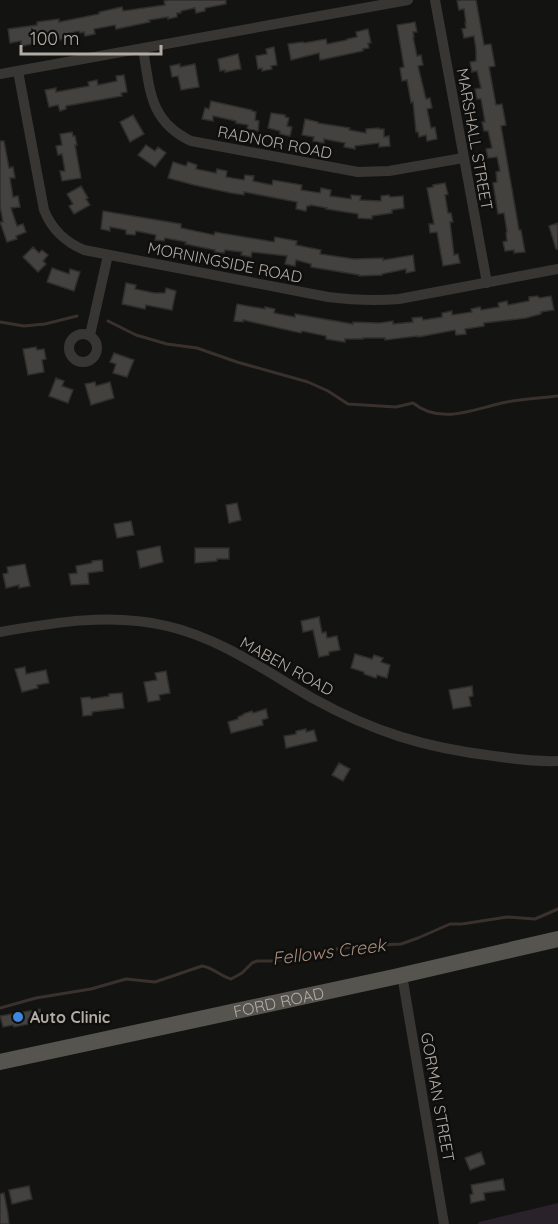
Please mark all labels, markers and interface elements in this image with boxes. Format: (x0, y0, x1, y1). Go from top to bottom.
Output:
scale bar (21, 18, 160, 56)
text: 100 m (30, 27, 79, 50)
street label: MARSHALL STREET (453, 66, 497, 212)
street label: RADNOR ROAD (216, 121, 334, 163)
street label: MORNINGSIDE ROAD (146, 237, 304, 287)
street label: MABEN ROAD (237, 632, 337, 700)
water label: Fellows Creek (271, 933, 388, 970)
street label: FORD ROAD (231, 982, 326, 1021)
place label: Auto Clinic (30, 1007, 110, 1027)
marker: Auto Clinic (11, 1010, 25, 1024)
street label: GORMAN STREET (417, 1031, 459, 1164)

